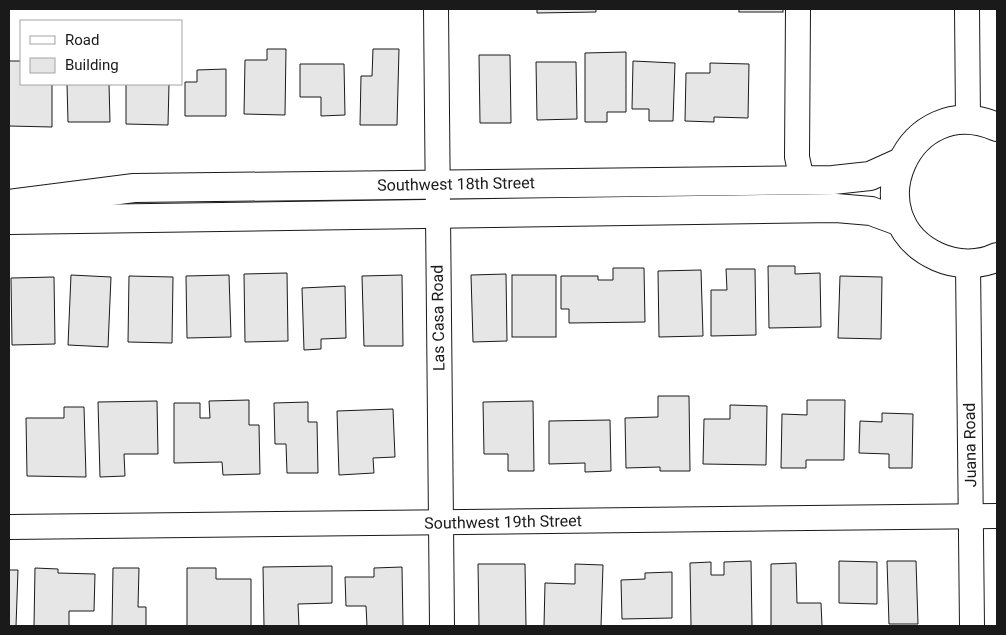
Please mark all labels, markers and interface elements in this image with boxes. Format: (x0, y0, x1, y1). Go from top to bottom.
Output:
legend (20, 20, 182, 85)
text: Road (65, 31, 99, 49)
text: Building (65, 56, 119, 74)
street label: Southwest 18th Street (377, 173, 535, 195)
street label: Las Casa Road (428, 265, 448, 371)
street label: Juana Road (960, 403, 980, 487)
street label: Southwest 19th Street (424, 511, 582, 533)

